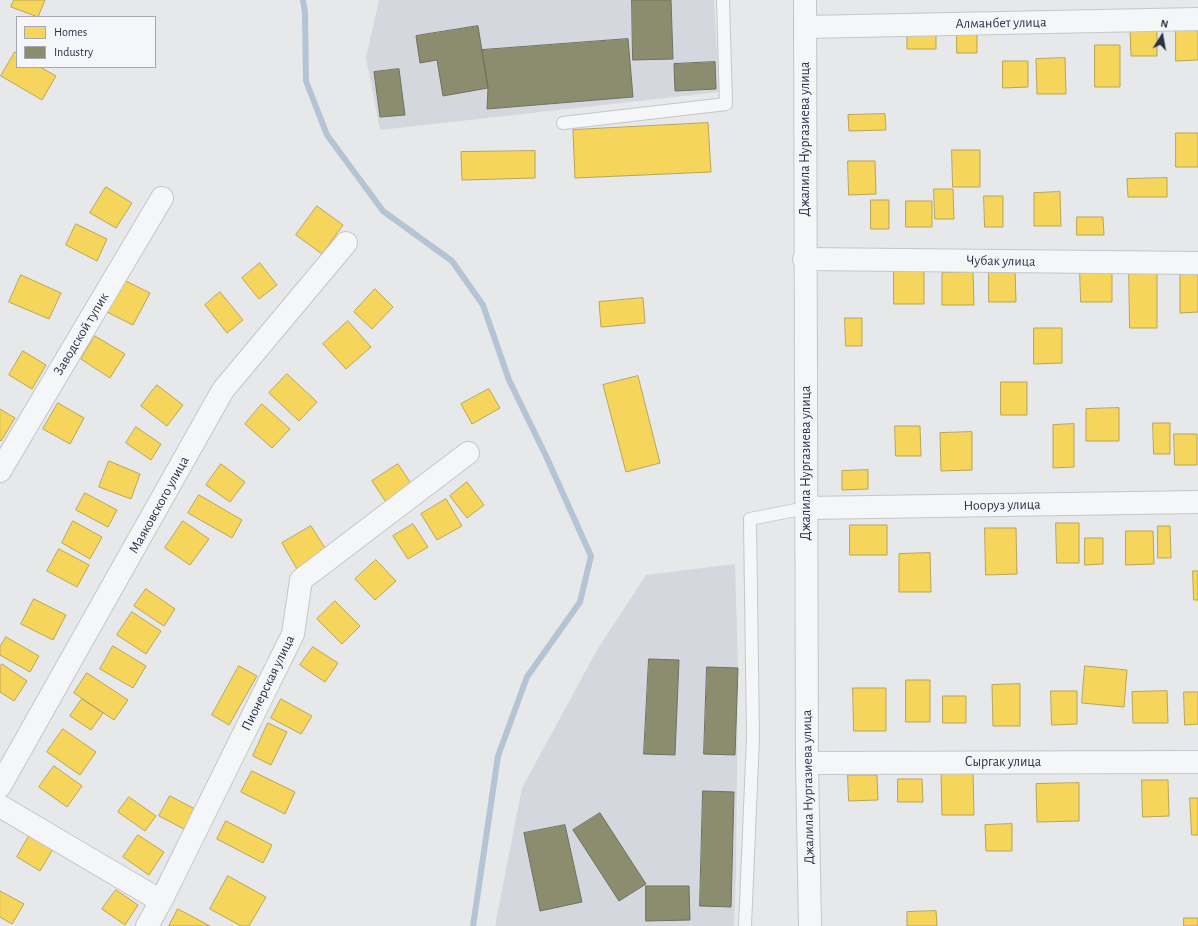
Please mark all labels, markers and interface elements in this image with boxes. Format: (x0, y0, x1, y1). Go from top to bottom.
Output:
street label: Алманбет улица (955, 14, 1047, 32)
legend (16, 16, 156, 68)
north arrow (1142, 16, 1182, 56)
text: N (1160, 18, 1169, 30)
text: Homes (54, 26, 87, 38)
text: Industry (54, 46, 93, 58)
street label: Джалила Нургазиева улица (797, 62, 813, 216)
street label: Чубак улица (966, 252, 1036, 270)
street label: Заводской тупик (50, 290, 112, 378)
street label: Джалила Нургазиева улица (798, 386, 814, 540)
street label: Маяковского улица (125, 453, 193, 557)
street label: Нооруз улица (963, 496, 1041, 514)
street label: Пионерская улица (238, 632, 298, 734)
street label: Джалила Нургазиева улица (798, 709, 818, 865)
street label: Сыргак улица (965, 754, 1041, 770)

